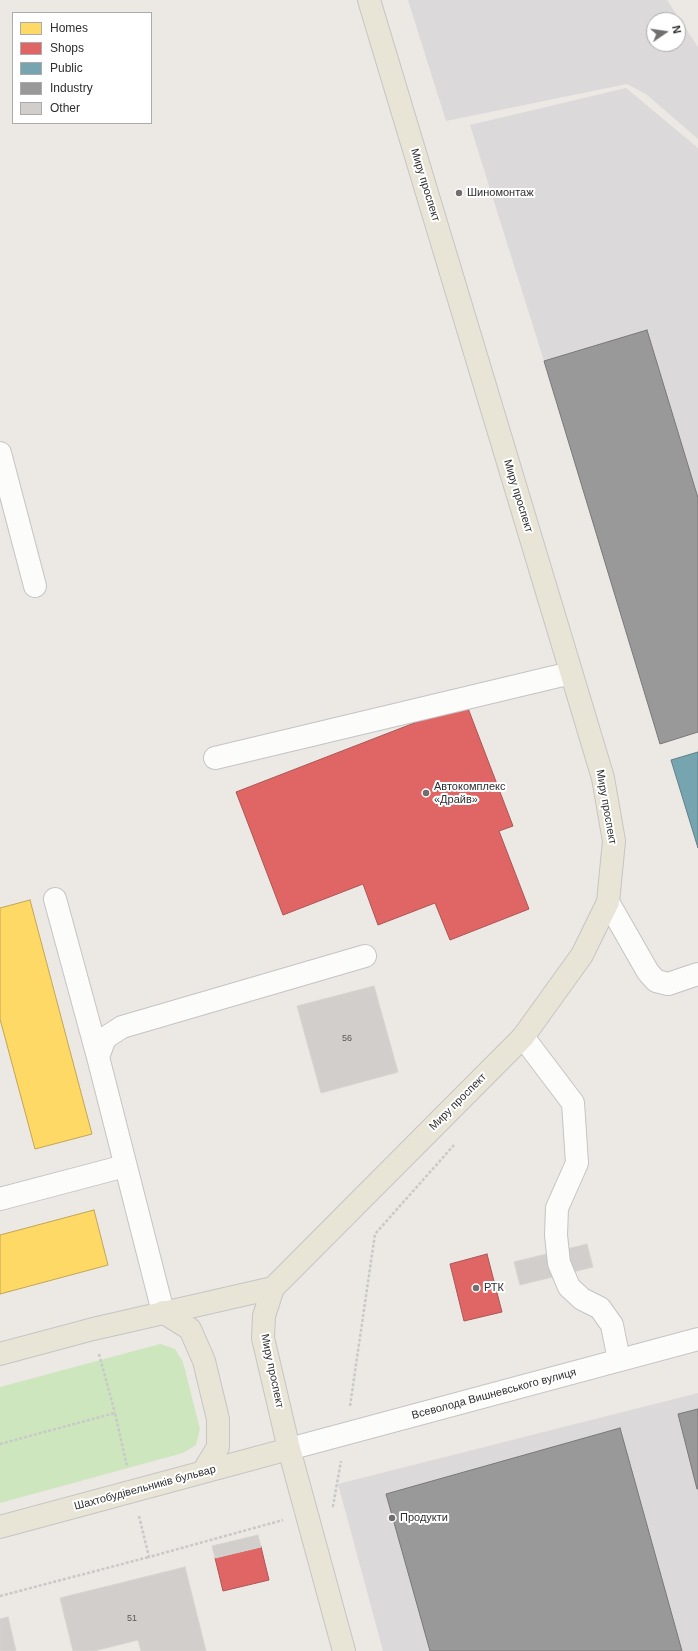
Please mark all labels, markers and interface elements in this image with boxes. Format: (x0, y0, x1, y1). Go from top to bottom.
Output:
legend (12, 12, 152, 124)
north arrow (646, 12, 686, 52)
text: Homes (50, 21, 88, 35)
text: N (670, 24, 683, 35)
text: Shops (50, 41, 84, 55)
text: Public (50, 61, 83, 75)
text: Industry (50, 81, 93, 95)
text: Other (50, 101, 80, 115)
street label: Миру проспект (408, 147, 442, 223)
place label: Шиномонтаж (467, 186, 534, 200)
marker: Шиномонтаж (454, 188, 464, 198)
street label: Миру проспект (501, 458, 535, 534)
street label: Миру проспект (593, 769, 619, 845)
place label: Автокомплекс «Драйв» (434, 780, 506, 806)
marker: Автокомплекс «Драйв» (421, 788, 431, 798)
house number: 56 (342, 1034, 352, 1044)
street label: Миру проспект (427, 1071, 489, 1133)
place label: РТК (484, 1281, 504, 1295)
marker: РТК (471, 1283, 481, 1293)
street label: Миру проспект (258, 1333, 286, 1409)
street label: Всеволода Вишневського вулиця (410, 1366, 578, 1422)
street label: Шахтобудівельників бульвар (73, 1463, 217, 1513)
place label: Продукти (400, 1511, 448, 1525)
marker: Продукти (387, 1513, 397, 1523)
house number: 51 (127, 1614, 137, 1624)

